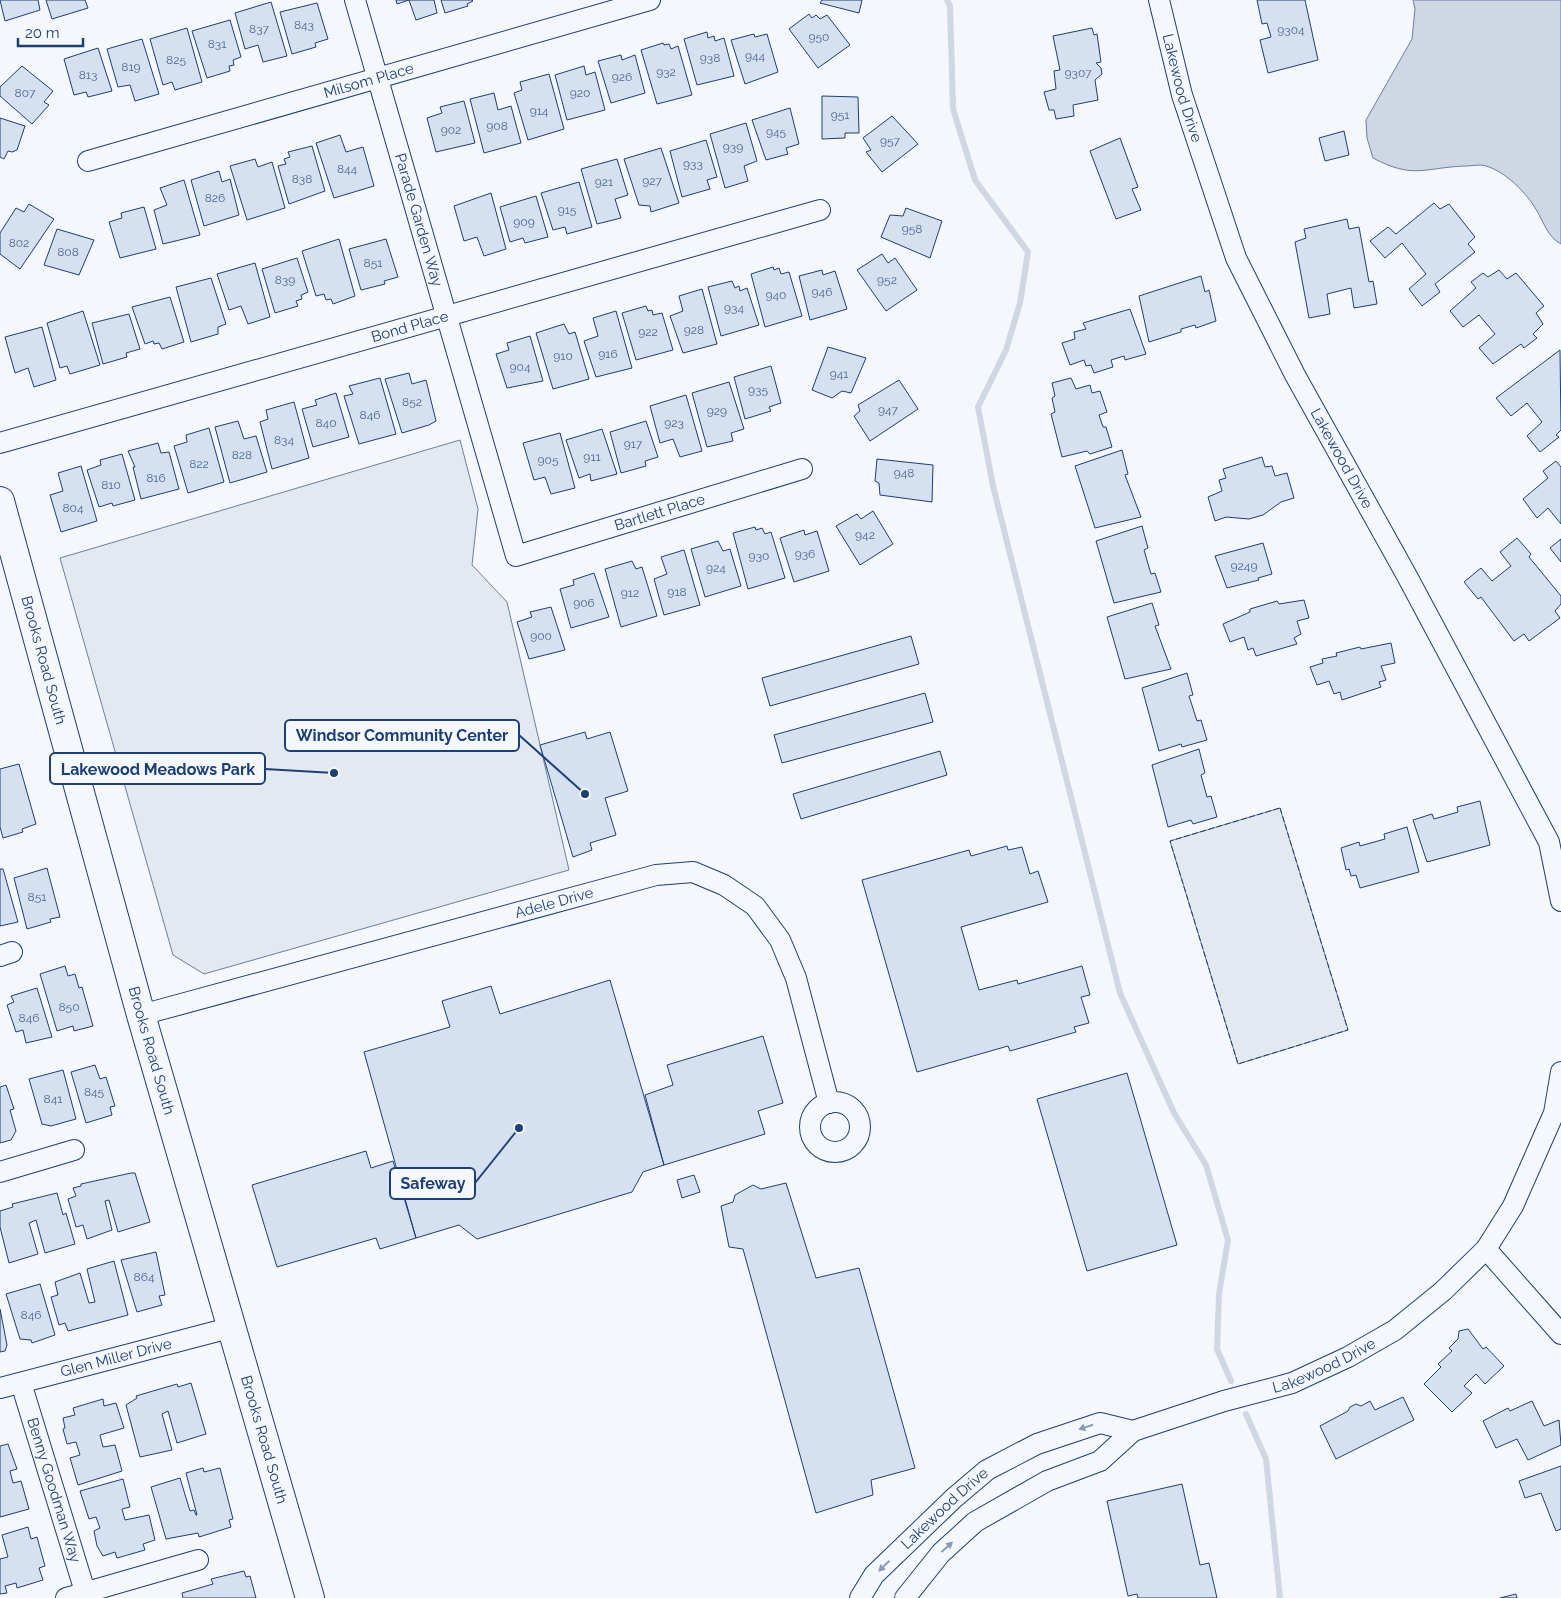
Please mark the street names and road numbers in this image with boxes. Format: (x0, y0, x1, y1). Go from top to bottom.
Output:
street label: Lakewood Drive (1159, 32, 1206, 145)
street label: Milsom Place (322, 59, 416, 102)
street label: Parade Garden Way (391, 151, 447, 289)
street label: Bond Place (369, 307, 451, 346)
street label: Lakewood Drive (1306, 405, 1377, 512)
street label: Bartlett Place (612, 490, 707, 535)
street label: Brooks Road South (17, 594, 70, 726)
street label: Adele Drive (513, 883, 595, 922)
street label: Brooks Road South (125, 984, 178, 1117)
street label: Glen Miller Drive (59, 1334, 174, 1381)
street label: Lakewood Drive (1271, 1334, 1379, 1397)
street label: Brooks Road South (237, 1373, 291, 1506)
street label: Benny Goodman Way (23, 1415, 85, 1565)
street label: Lakewood Drive (897, 1464, 992, 1553)

